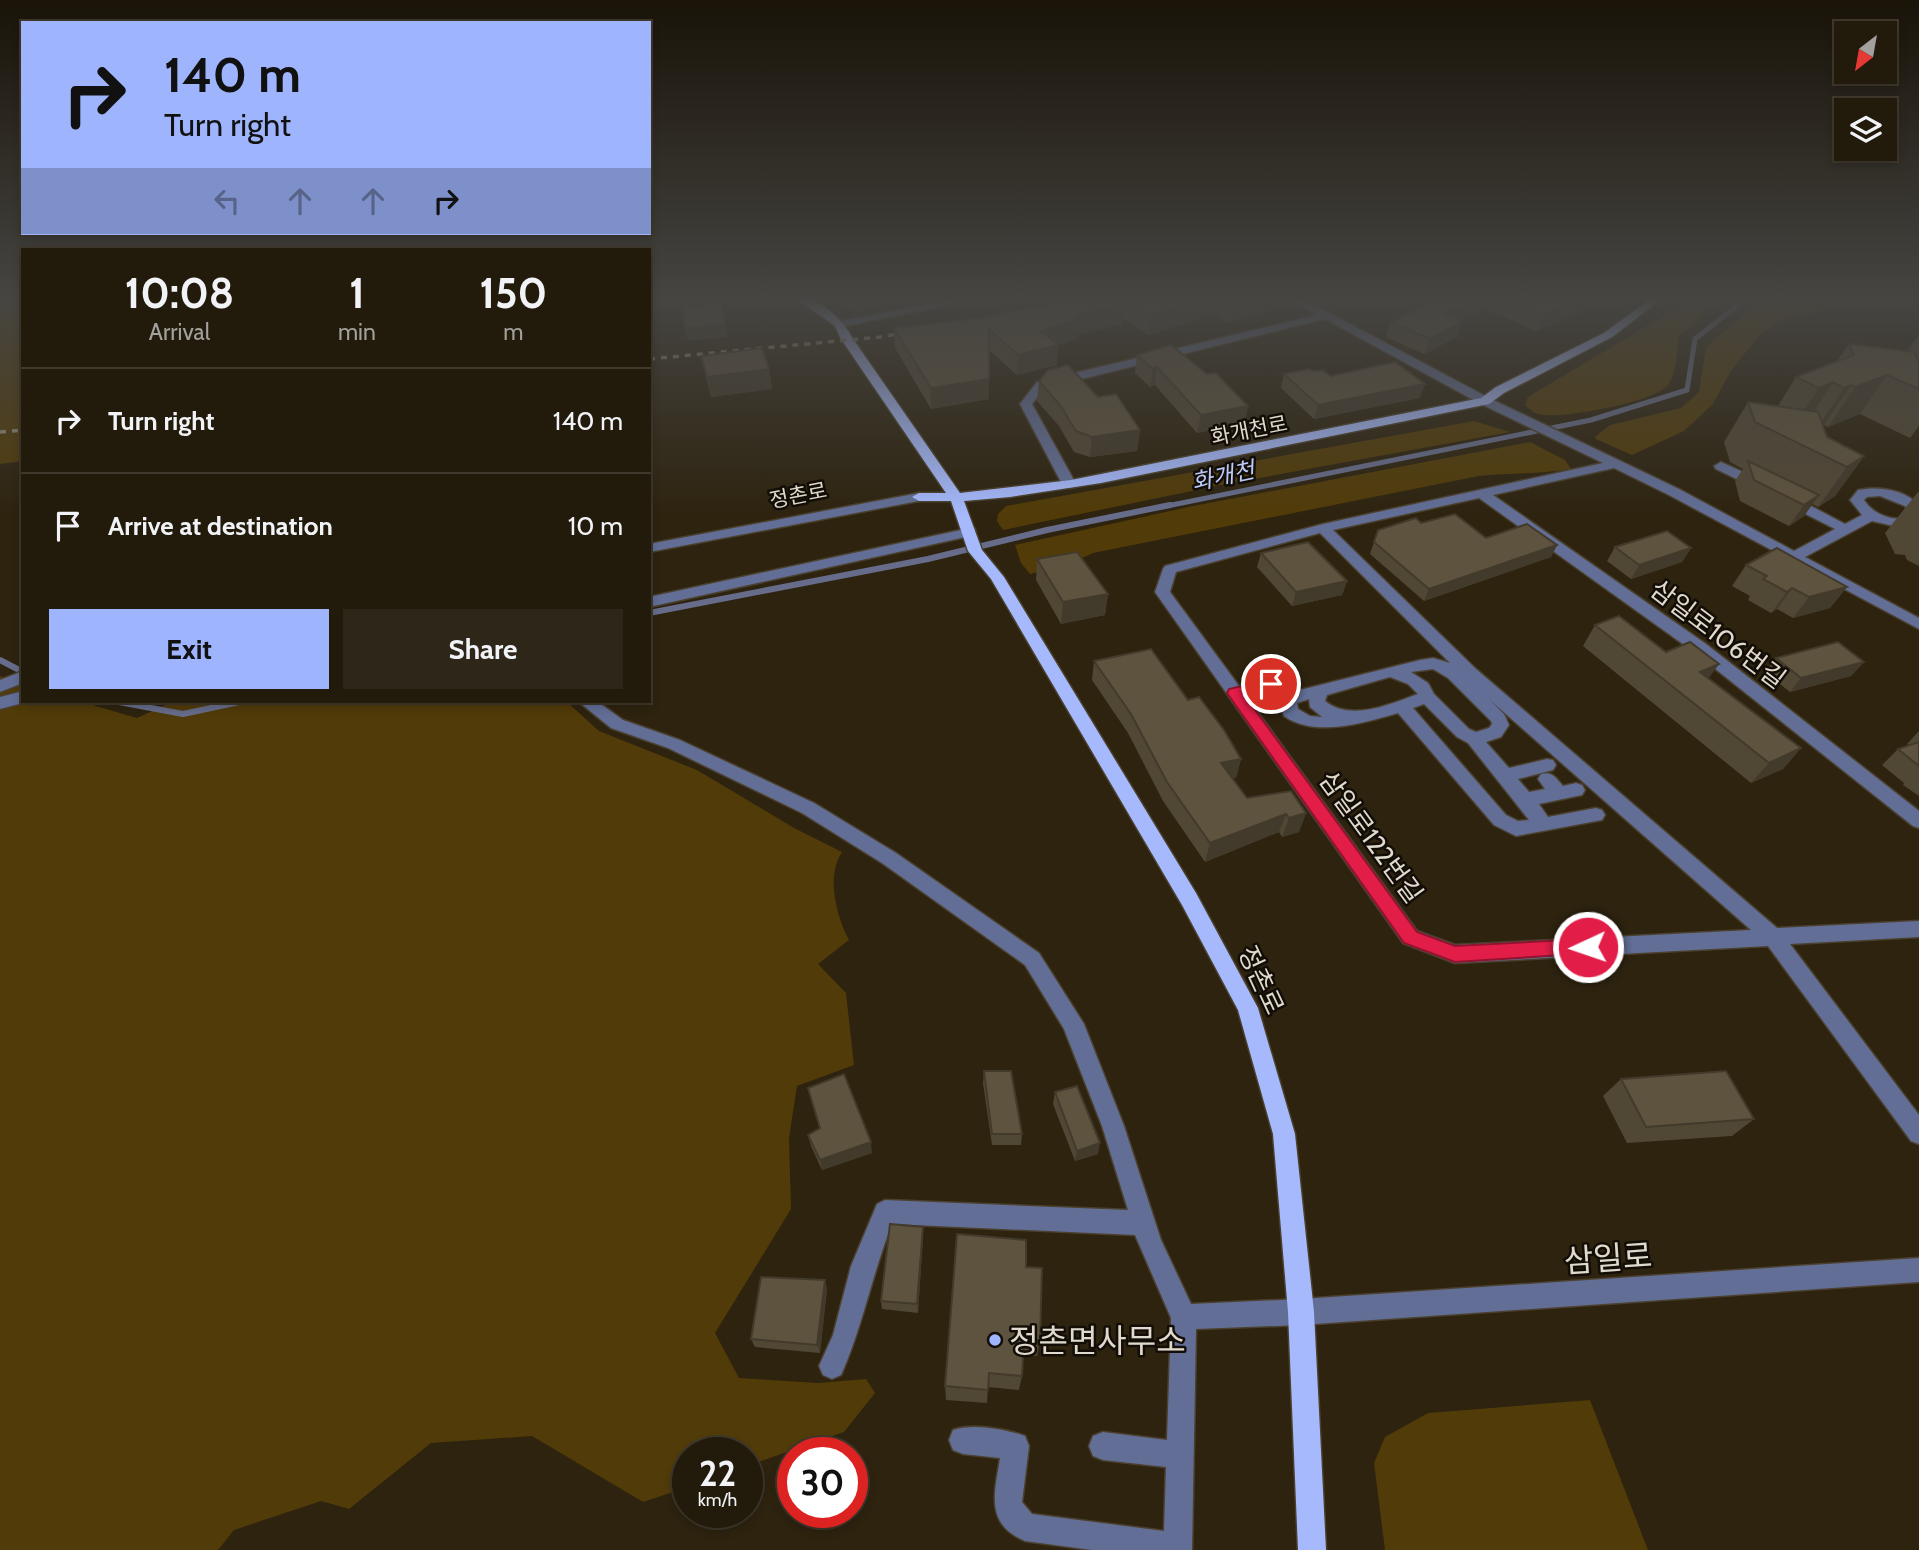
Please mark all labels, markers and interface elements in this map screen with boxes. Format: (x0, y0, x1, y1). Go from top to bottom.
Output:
north arrow (1834, 21, 1897, 84)
map controls (1834, 21, 1897, 161)
text: 140 m (164, 45, 301, 104)
icon: right (49, 49, 140, 140)
button: layers (1834, 98, 1897, 161)
text: Turn right (164, 105, 291, 144)
icon: left (208, 182, 246, 220)
icon: ahead (281, 182, 319, 220)
icon: ahead (354, 182, 392, 220)
icon: right (427, 182, 465, 220)
text: 10:08 (125, 267, 234, 319)
text: 1 (349, 267, 365, 319)
text: 150 (480, 267, 547, 319)
text: Arrival (149, 318, 210, 346)
text: min (338, 318, 376, 346)
text: m (503, 318, 524, 346)
icon: right (49, 402, 87, 440)
text: Turn right (108, 405, 214, 437)
text: 140 m (553, 405, 623, 437)
street label: 화개천로 (1209, 410, 1289, 450)
water label: 화개천 (1189, 455, 1260, 496)
street label: 정촌로 (767, 477, 829, 513)
icon: arrive (49, 507, 87, 545)
text: Arrive at destination (108, 510, 333, 542)
text: 10 m (568, 510, 623, 542)
street label: 삼일로106번길 (1644, 573, 1792, 695)
button: Exit (49, 609, 329, 689)
button: Share (343, 609, 623, 689)
pin (1241, 654, 1301, 714)
icon: arrive (1252, 665, 1290, 703)
street label: 삼일로122번길 (1312, 765, 1430, 909)
position arrow (1551, 910, 1625, 984)
street label: 정촌로 (1231, 941, 1291, 1019)
street label: 삼일로 (1563, 1235, 1653, 1281)
place label: 정촌면사무소 (1009, 1321, 1186, 1360)
marker: 정촌면사무소 (987, 1332, 1003, 1348)
speed limit sign: 30 (777, 1437, 868, 1528)
text: 22 (699, 1452, 736, 1495)
text: km/h (698, 1489, 737, 1511)

